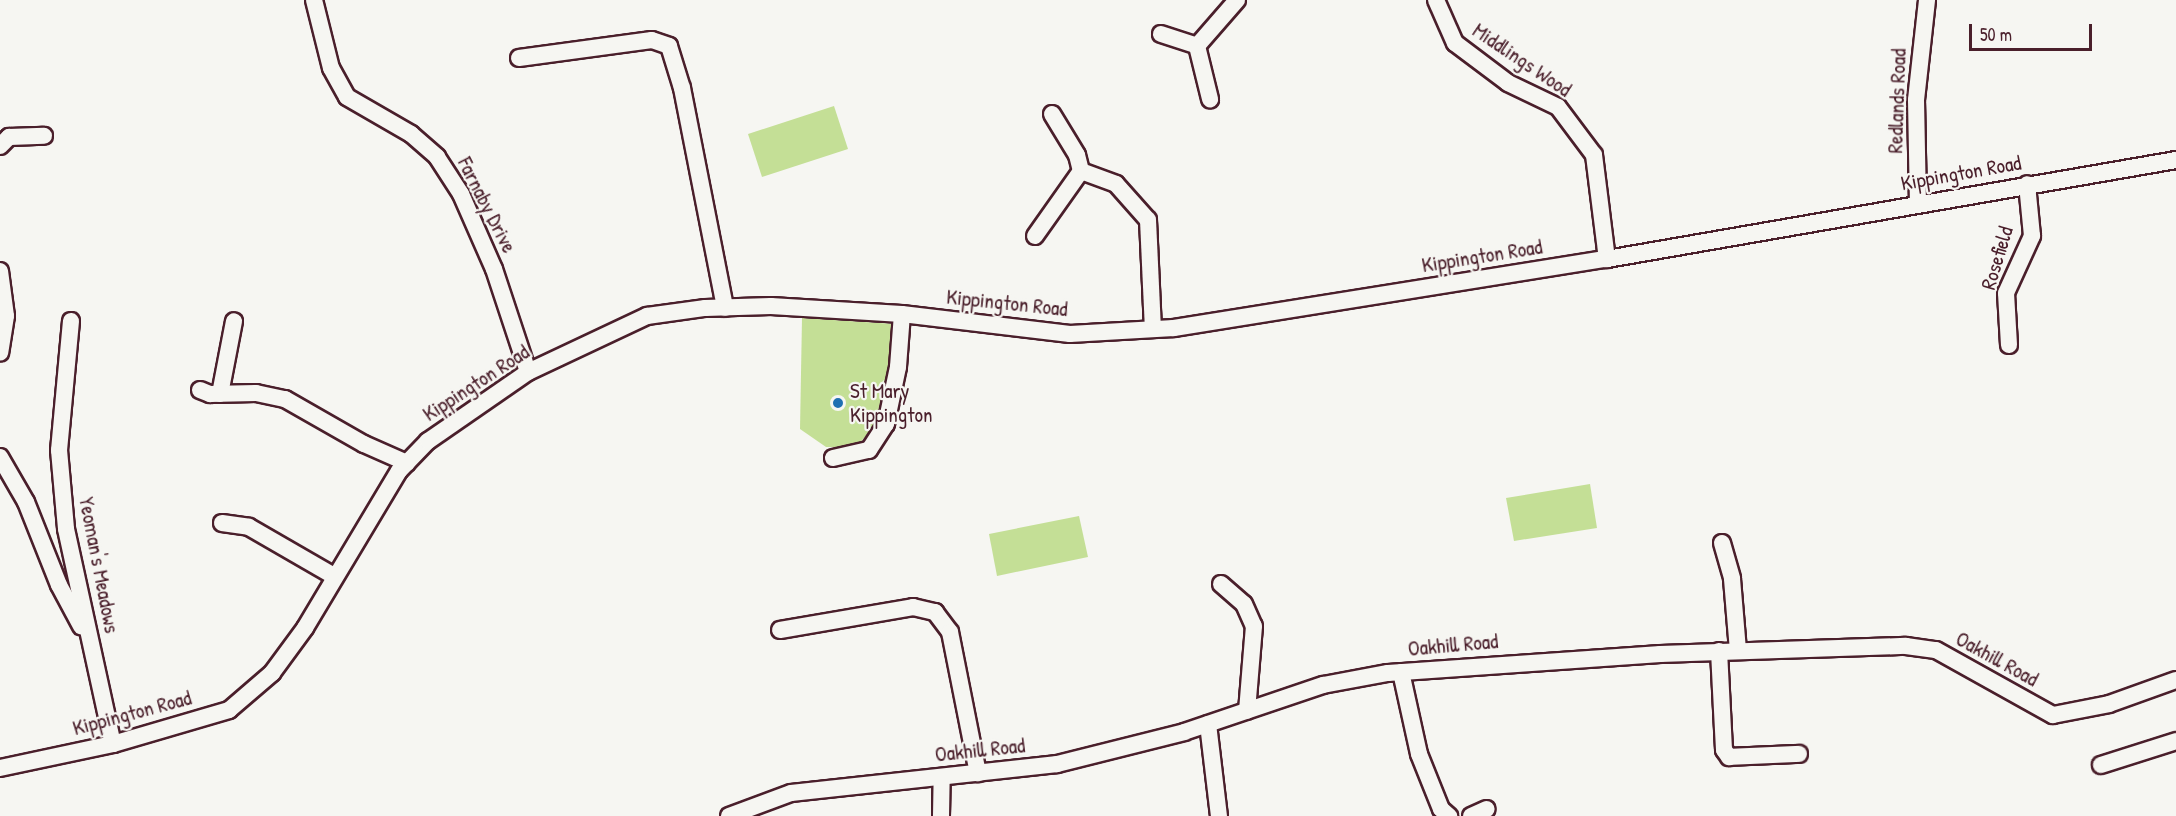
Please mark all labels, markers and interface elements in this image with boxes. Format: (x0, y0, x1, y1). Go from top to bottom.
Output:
scale bar (1972, 12, 2095, 50)
street label: Middlings Wood (1468, 18, 1576, 102)
text: 50 m (1980, 22, 2012, 47)
street label: Redlands Road (1883, 48, 1911, 154)
street label: Kippington Road (1899, 150, 2023, 196)
street label: Farnaby Drive (452, 153, 522, 257)
street label: Rosefield (1975, 223, 2019, 293)
street label: Kippington Road (1420, 234, 1544, 278)
street label: Kippington Road (945, 284, 1069, 322)
street label: Kippington Road (418, 339, 534, 427)
place label: St Mary Kippington (850, 378, 932, 428)
marker: St Mary Kippington (831, 396, 845, 410)
street label: Yeoman's Meadows (73, 495, 125, 635)
street label: Oakhill Road (1951, 626, 2043, 692)
street label: Oakhill Road (1407, 629, 1499, 661)
street label: Kippington Road (70, 685, 194, 741)
street label: Oakhill Road (934, 733, 1026, 767)

